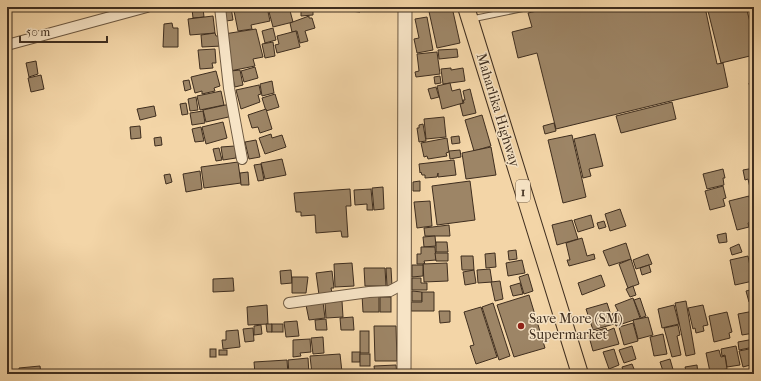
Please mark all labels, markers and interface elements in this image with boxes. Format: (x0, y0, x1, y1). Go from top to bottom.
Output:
scale bar (20, 18, 107, 44)
text: 50 m (26, 25, 50, 39)
street label: Maharlika Highway (473, 51, 524, 170)
road number: 1 (516, 180, 530, 202)
place label: Save More (SM) Supermarket (529, 310, 623, 343)
marker: Save More (SM) Supermarket (516, 321, 526, 331)

